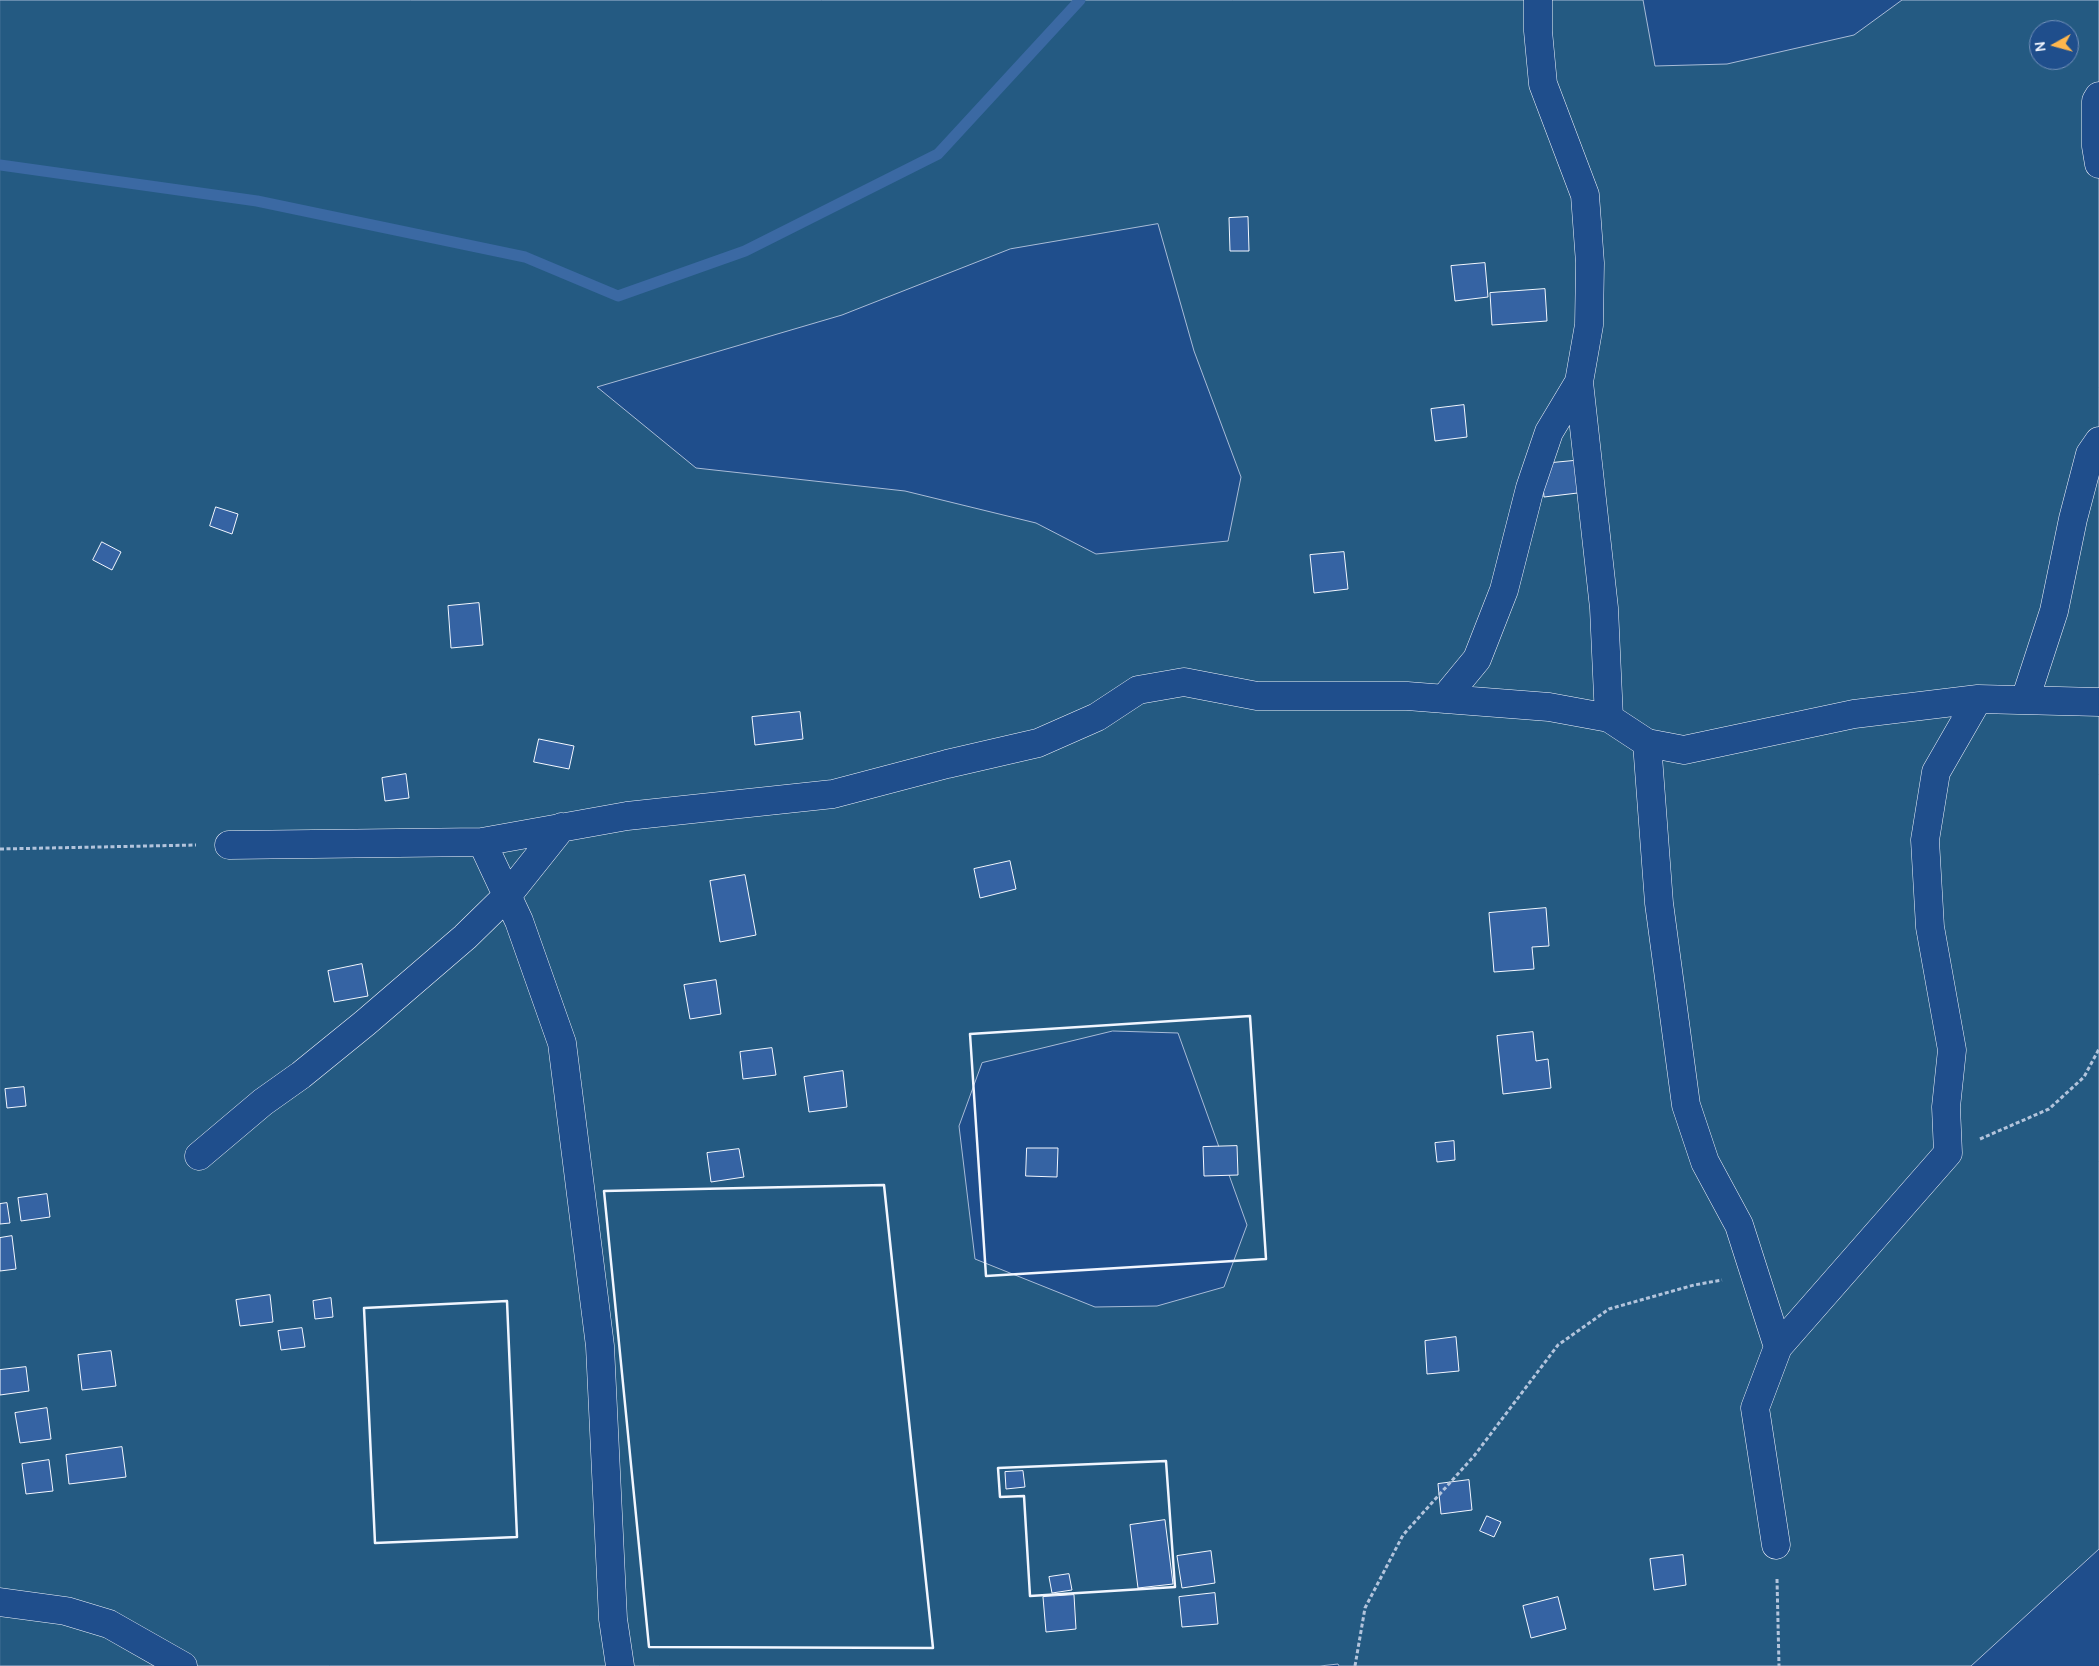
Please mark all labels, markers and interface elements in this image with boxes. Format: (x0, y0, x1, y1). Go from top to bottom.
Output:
north arrow (2029, 20, 2079, 70)
text: N (2030, 41, 2050, 53)

